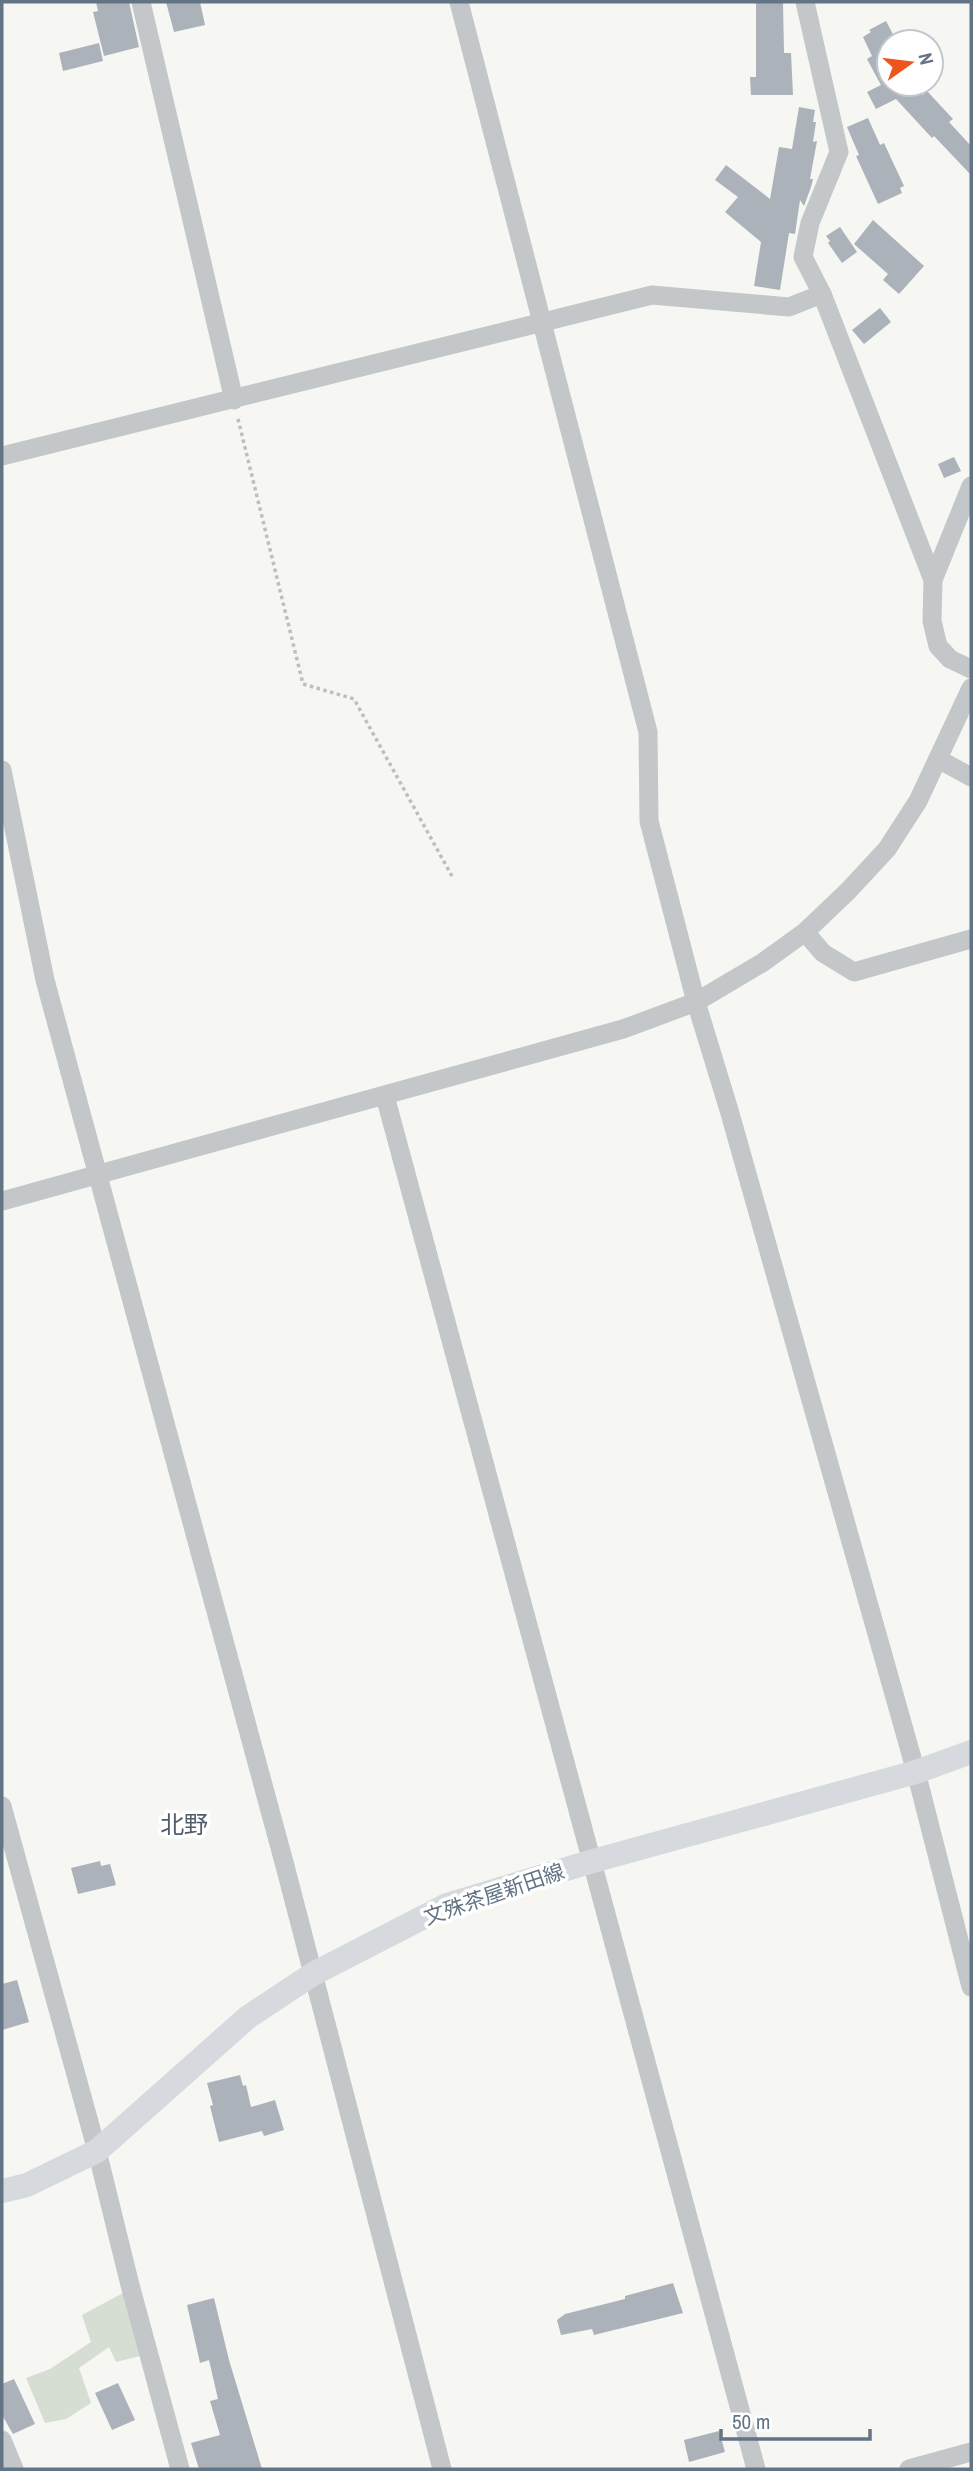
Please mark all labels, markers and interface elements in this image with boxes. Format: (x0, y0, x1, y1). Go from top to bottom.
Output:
north arrow (875, 28, 945, 98)
text: N (913, 50, 940, 67)
district label: 北野 (160, 1808, 208, 1840)
street label: 文殊茶屋新田線 (420, 1856, 568, 1932)
scale bar (721, 2398, 870, 2442)
text: 50 m (732, 2407, 770, 2436)

